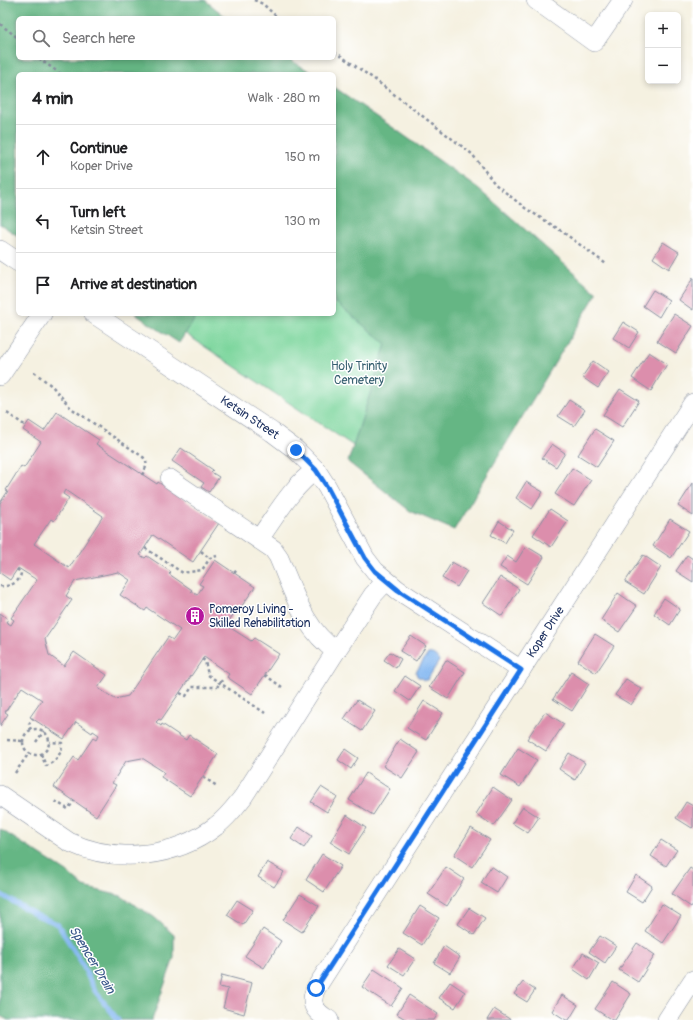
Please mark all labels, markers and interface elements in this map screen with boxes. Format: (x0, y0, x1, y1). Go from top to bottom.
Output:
map controls (645, 12, 681, 84)
button: + (645, 12, 681, 48)
search box (16, 16, 336, 60)
icon: search (30, 27, 52, 49)
text: Search here (62, 29, 135, 48)
button: − (645, 48, 681, 84)
text: 4 min (32, 88, 73, 109)
text: Walk · 280 m (247, 90, 320, 106)
text: Continue (70, 139, 128, 158)
icon: ahead (32, 146, 54, 168)
text: 150 m (285, 149, 320, 165)
text: Koper Drive (70, 158, 133, 174)
text: Turn left (70, 203, 126, 222)
icon: left (32, 210, 54, 232)
text: 130 m (284, 213, 320, 229)
text: Ketsin Street (70, 222, 143, 238)
icon: arrive (32, 274, 54, 296)
text: Arrive at destination (70, 275, 197, 294)
park label: Holy Trinity Cemetery (331, 359, 387, 388)
street label: Ketsin Street (218, 392, 282, 442)
route end (287, 441, 305, 459)
place label: Pomeroy Living - Skilled Rehabilitation (209, 602, 311, 631)
street label: Koper Drive (523, 603, 567, 660)
building icon: Pomeroy Living - Skilled Rehabilitation (184, 605, 206, 627)
water label: Spencer Drain (66, 923, 119, 997)
route start (307, 979, 325, 997)

